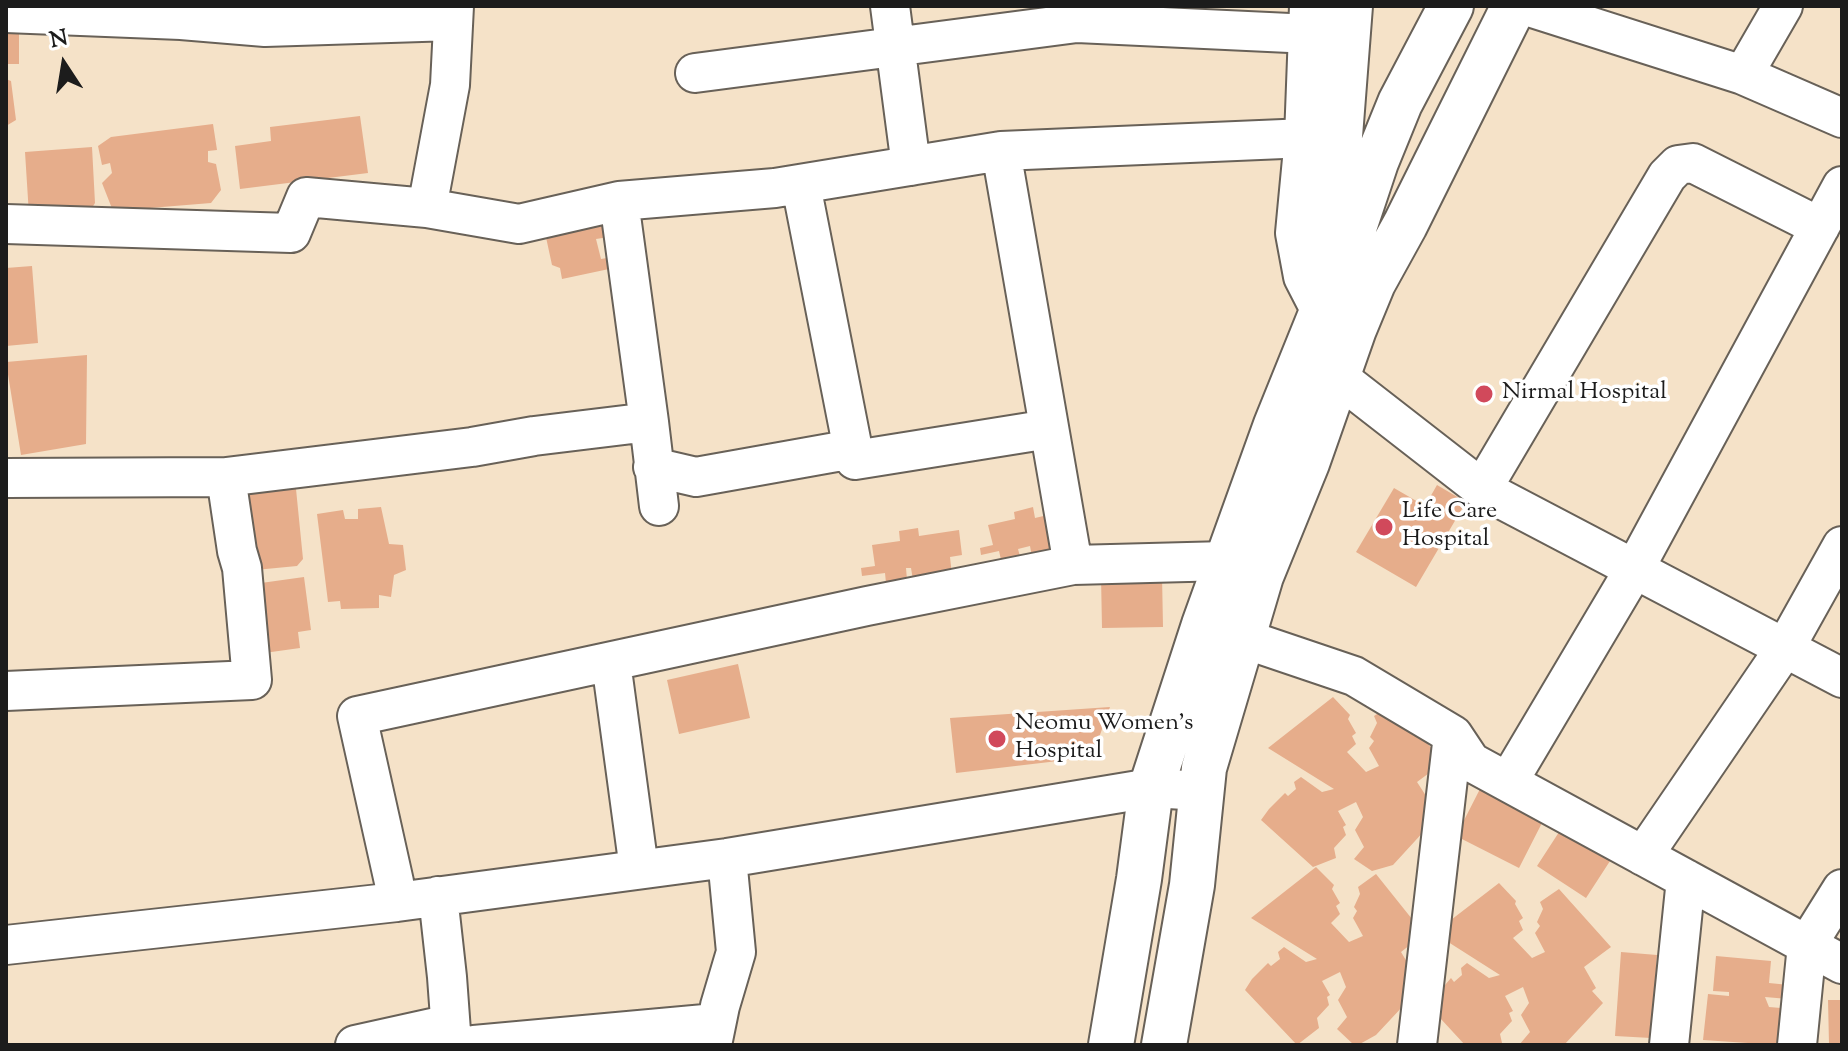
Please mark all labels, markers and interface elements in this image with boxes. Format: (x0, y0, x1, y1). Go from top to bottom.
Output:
text: N (47, 23, 71, 58)
north arrow (24, 24, 104, 104)
place label: Nirmal Hospital (1502, 380, 1667, 408)
marker: Nirmal Hospital (1473, 383, 1495, 405)
place label: Life Care Hospital (1402, 499, 1497, 555)
marker: Life Care Hospital (1373, 516, 1395, 538)
place label: Neomu Women's Hospital (1015, 711, 1193, 767)
marker: Neomu Women's Hospital (986, 728, 1008, 750)

